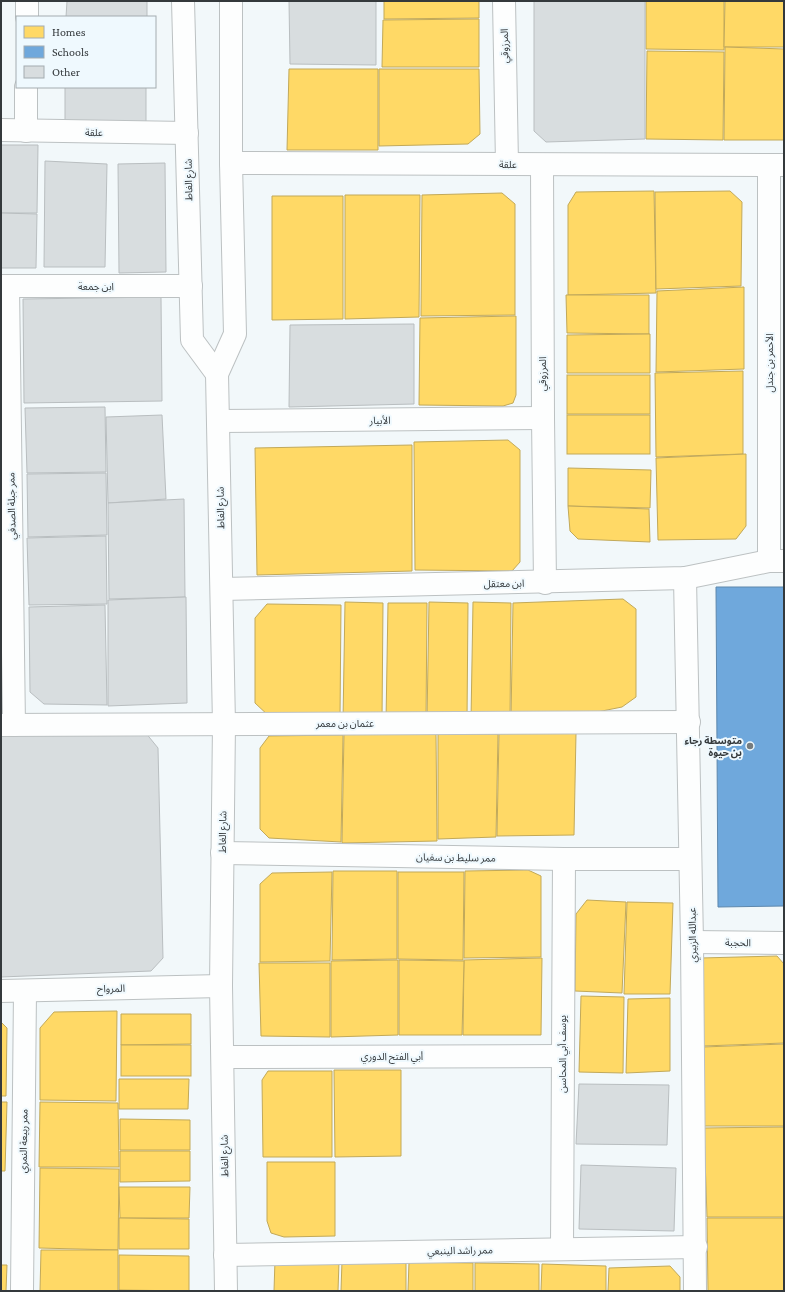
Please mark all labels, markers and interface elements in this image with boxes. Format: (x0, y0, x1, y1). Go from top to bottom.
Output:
legend (16, 16, 156, 88)
text: Homes (52, 25, 86, 39)
street label: المرزوقي (499, 29, 513, 63)
text: Schools (52, 45, 89, 59)
text: Other (52, 65, 81, 79)
street label: علقة (85, 127, 103, 138)
street label: شارع الغاط (183, 159, 196, 201)
street label: علقة (499, 159, 517, 170)
street label: ابن جمعة (78, 281, 114, 292)
street label: الأحمر بن جندل (764, 333, 776, 393)
street label: المرزوقي (537, 357, 550, 391)
street label: الأبيار (368, 415, 391, 427)
street label: ممر جبلة الصدفي (5, 472, 20, 540)
street label: شارع الغاط (215, 487, 228, 529)
street label: ابن معتقل (484, 578, 524, 589)
street label: عثمان بن معمر (315, 718, 374, 730)
place label: متوسطة رجاء بن حيوة (684, 735, 742, 759)
marker: متوسطة رجاء بن حيوة (745, 741, 755, 751)
street label: شارع الغاط (217, 811, 230, 853)
street label: ممر سليط بن سفيان (416, 851, 496, 865)
street label: عبدالله الزبيري (687, 907, 701, 963)
street label: الحجبة (725, 937, 751, 948)
street label: المرواح (97, 983, 125, 996)
street label: يوسف أبي المحاسن (557, 1015, 570, 1093)
street label: أبي الفتح الدوري (361, 1051, 424, 1064)
street label: ممر ربيعة النمري (17, 1109, 32, 1173)
street label: شارع الغاط (219, 1135, 232, 1177)
street label: ممر راشد الينبعي (427, 1244, 493, 1259)

